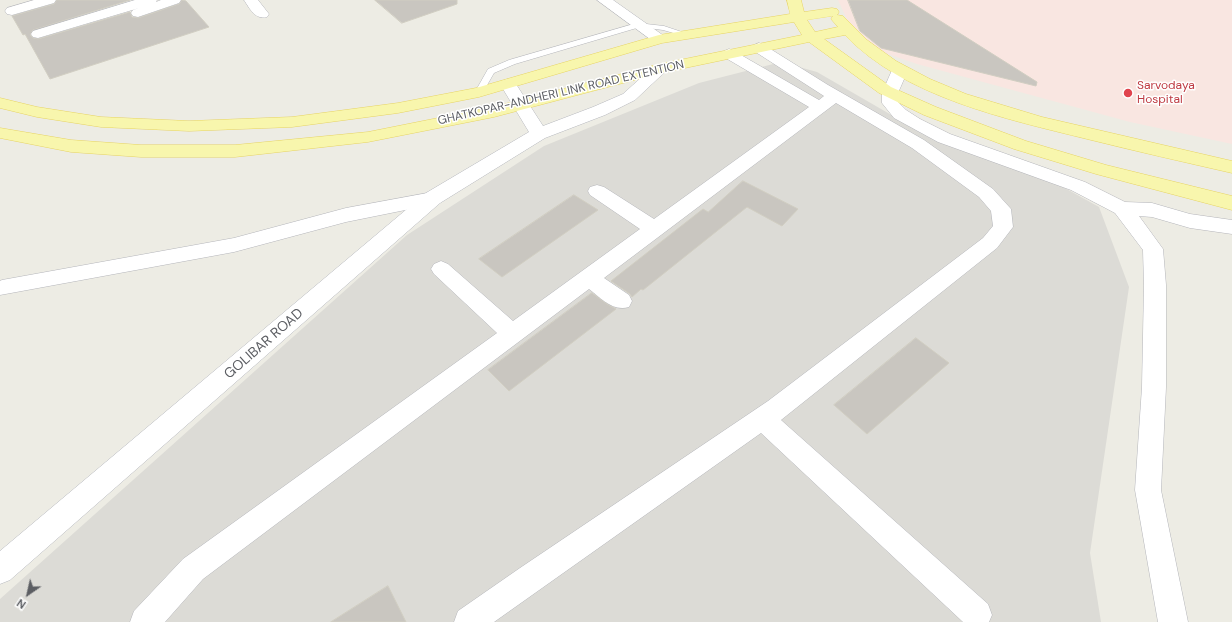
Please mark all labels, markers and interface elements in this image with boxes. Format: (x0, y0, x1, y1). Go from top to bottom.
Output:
street label: GHATKOPAR-ANDHERI LINK ROAD EXTENTION (436, 58, 686, 128)
place label: Sarvodaya Hospital (1137, 79, 1195, 107)
marker: Sarvodaya Hospital (1122, 87, 1134, 99)
street label: GOLIBAR ROAD (221, 305, 307, 383)
north arrow (8, 574, 48, 614)
text: N (14, 596, 29, 612)

